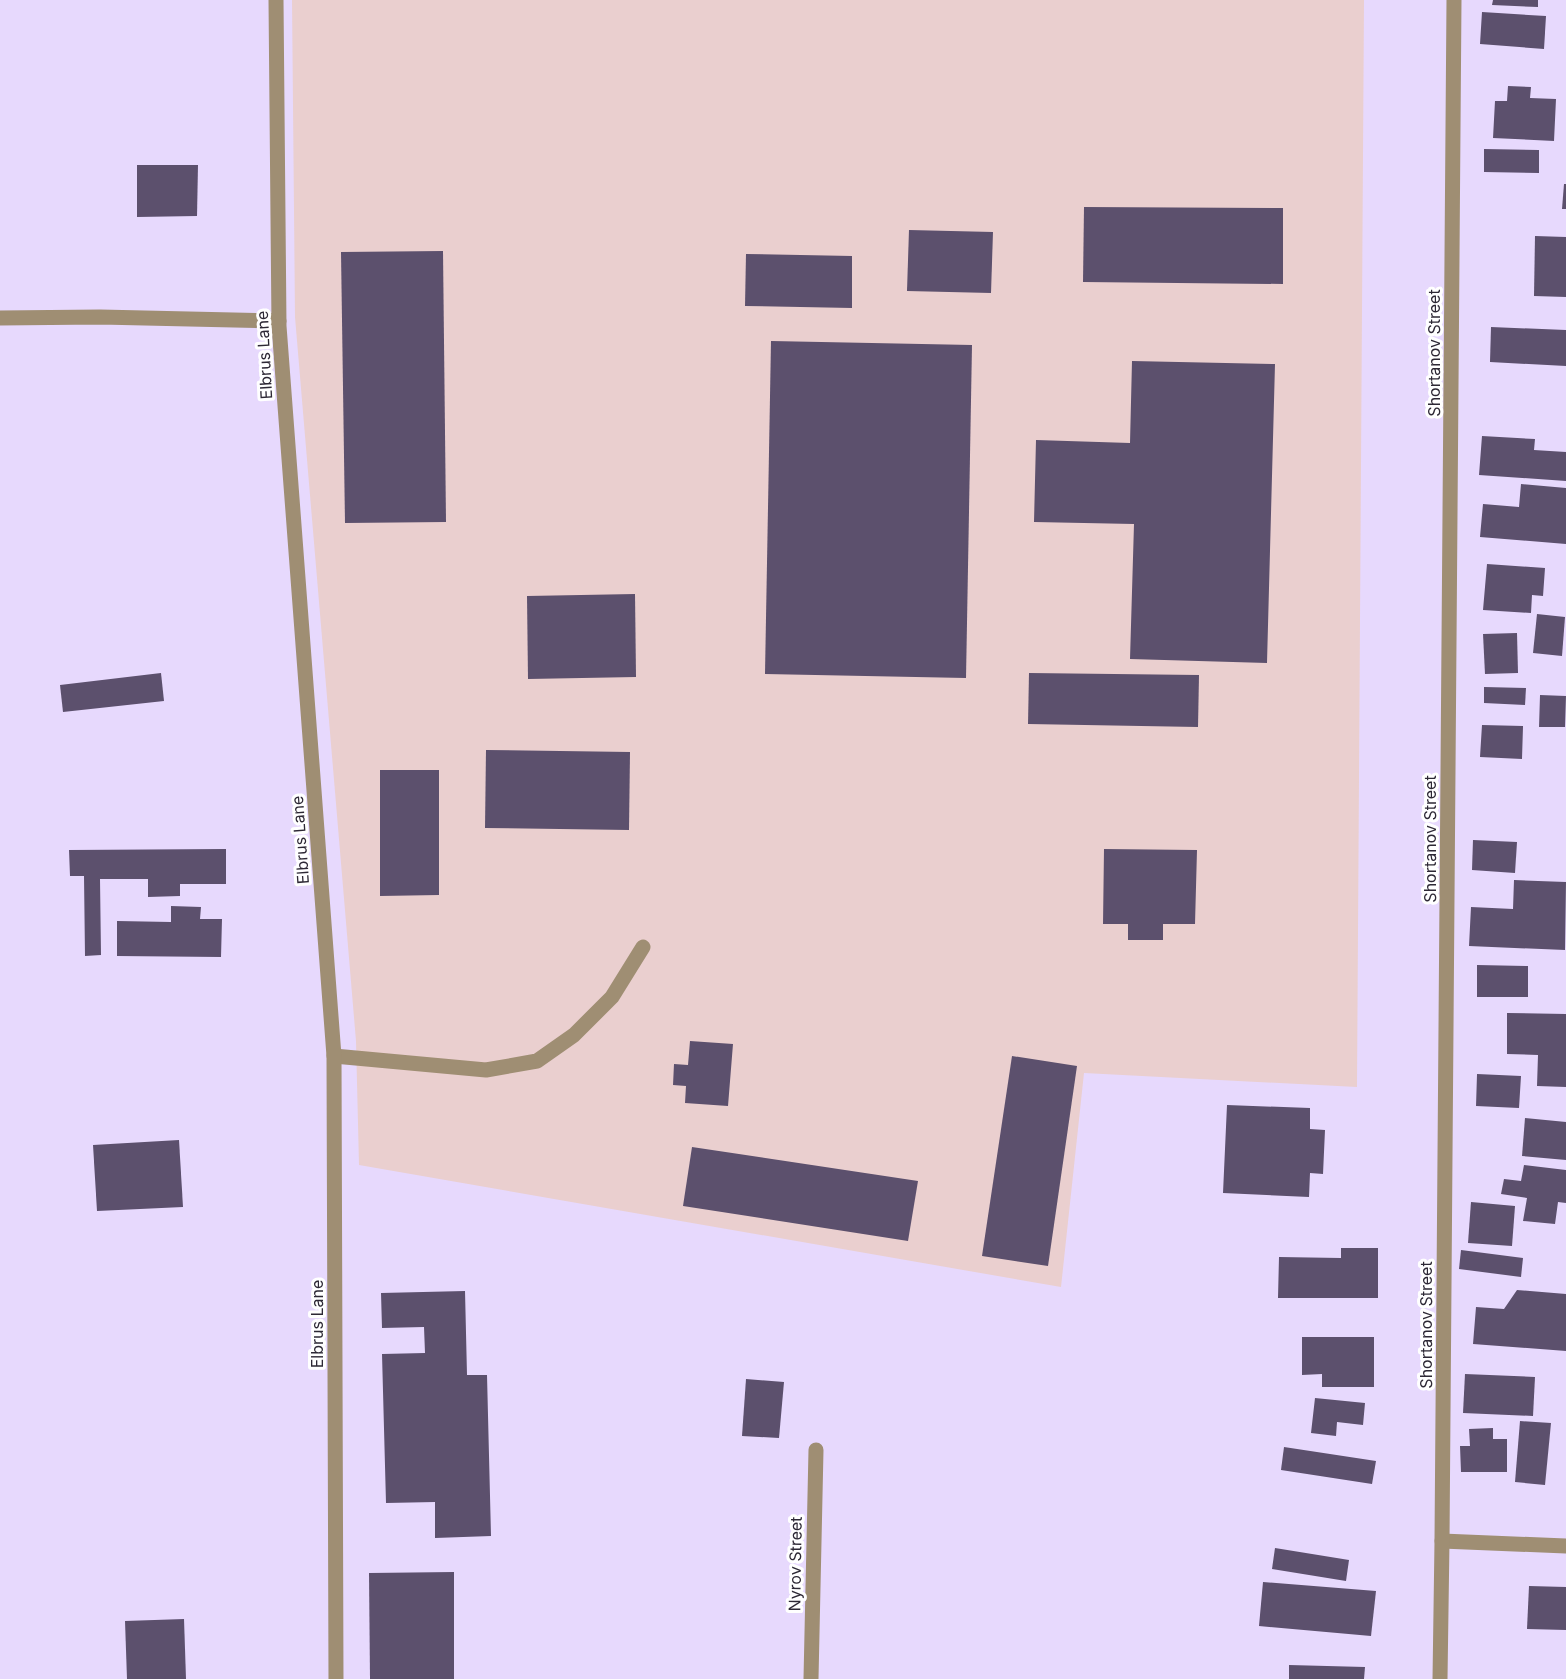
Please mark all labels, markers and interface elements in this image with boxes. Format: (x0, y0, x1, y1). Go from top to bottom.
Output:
street label: Shortanov Street (1424, 289, 1444, 417)
street label: Elbrus Lane (252, 310, 276, 400)
street label: Shortanov Street (1420, 775, 1440, 903)
street label: Elbrus Lane (287, 795, 313, 885)
street label: Shortanov Street (1416, 1261, 1436, 1389)
street label: Elbrus Lane (307, 1280, 327, 1368)
street label: Nyrov Street (784, 1516, 806, 1612)

